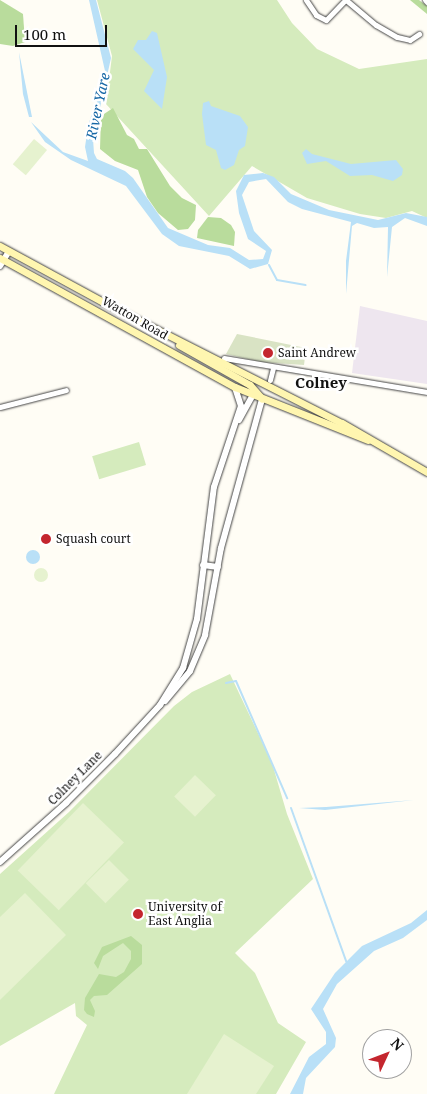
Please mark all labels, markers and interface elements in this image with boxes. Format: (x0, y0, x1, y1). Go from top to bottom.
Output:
scale bar (18, 15, 110, 47)
text: 100 m (23, 24, 66, 44)
water label: River Yare (83, 71, 113, 141)
street label: Watton Road (100, 293, 170, 343)
place label: Saint Andrew (278, 346, 356, 360)
marker: Saint Andrew (262, 347, 274, 359)
district label: Colney (295, 374, 347, 392)
place label: Squash court (56, 532, 131, 546)
marker: Squash court (40, 533, 52, 545)
street label: Colney Lane (45, 748, 105, 808)
place label: University of East Anglia (148, 900, 222, 928)
marker: University of East Anglia (132, 908, 144, 920)
north arrow (362, 1029, 412, 1079)
text: N (387, 1034, 408, 1055)

